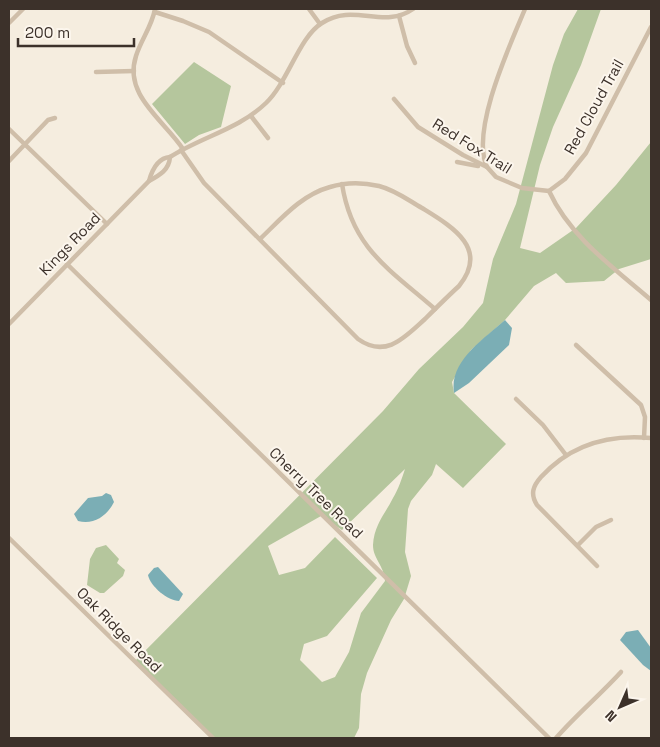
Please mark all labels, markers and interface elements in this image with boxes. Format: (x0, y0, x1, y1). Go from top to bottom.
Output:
scale bar (18, 15, 134, 47)
text: 200 m (25, 23, 70, 42)
street label: Red Cloud Trail (560, 56, 628, 158)
street label: Red Fox Trail (429, 114, 515, 177)
street label: Kings Road (35, 208, 104, 279)
street label: Cherry Tree Road (265, 443, 367, 542)
street label: Oak Ridge Road (73, 583, 166, 676)
north arrow (595, 682, 645, 732)
text: N (601, 707, 620, 726)

